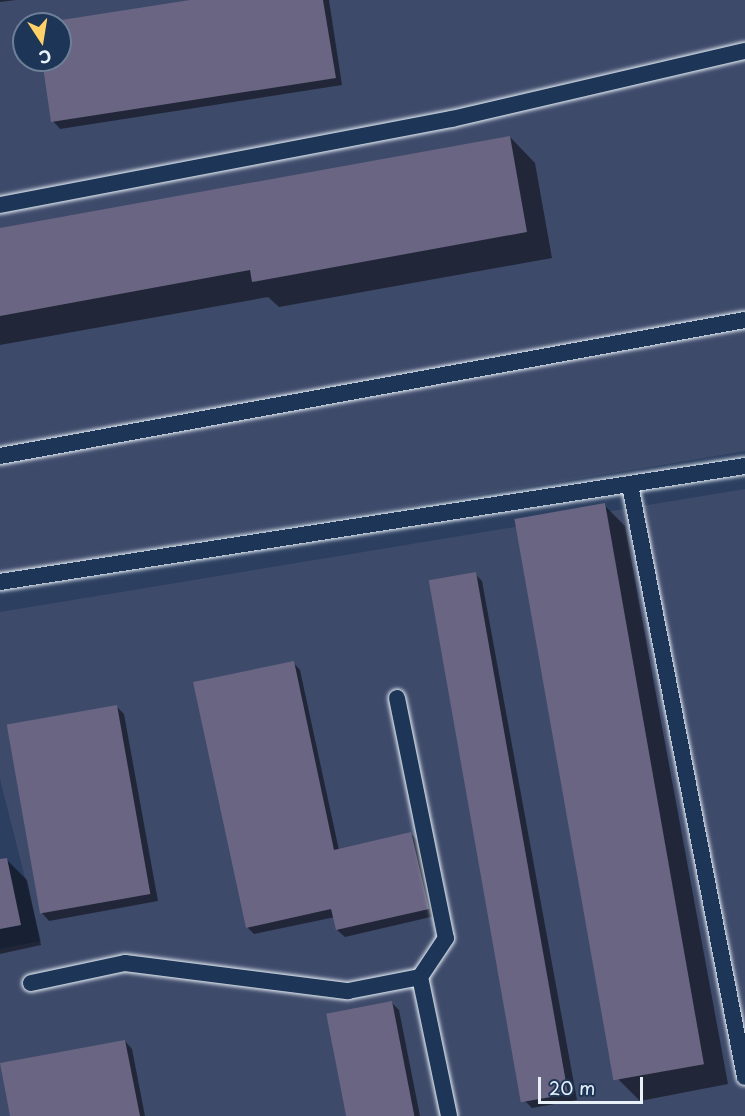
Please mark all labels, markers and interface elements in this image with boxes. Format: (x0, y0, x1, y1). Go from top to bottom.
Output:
north arrow (12, 12, 72, 72)
text: С (37, 45, 54, 71)
scale bar (541, 1065, 646, 1103)
text: 20 m (549, 1074, 595, 1101)

